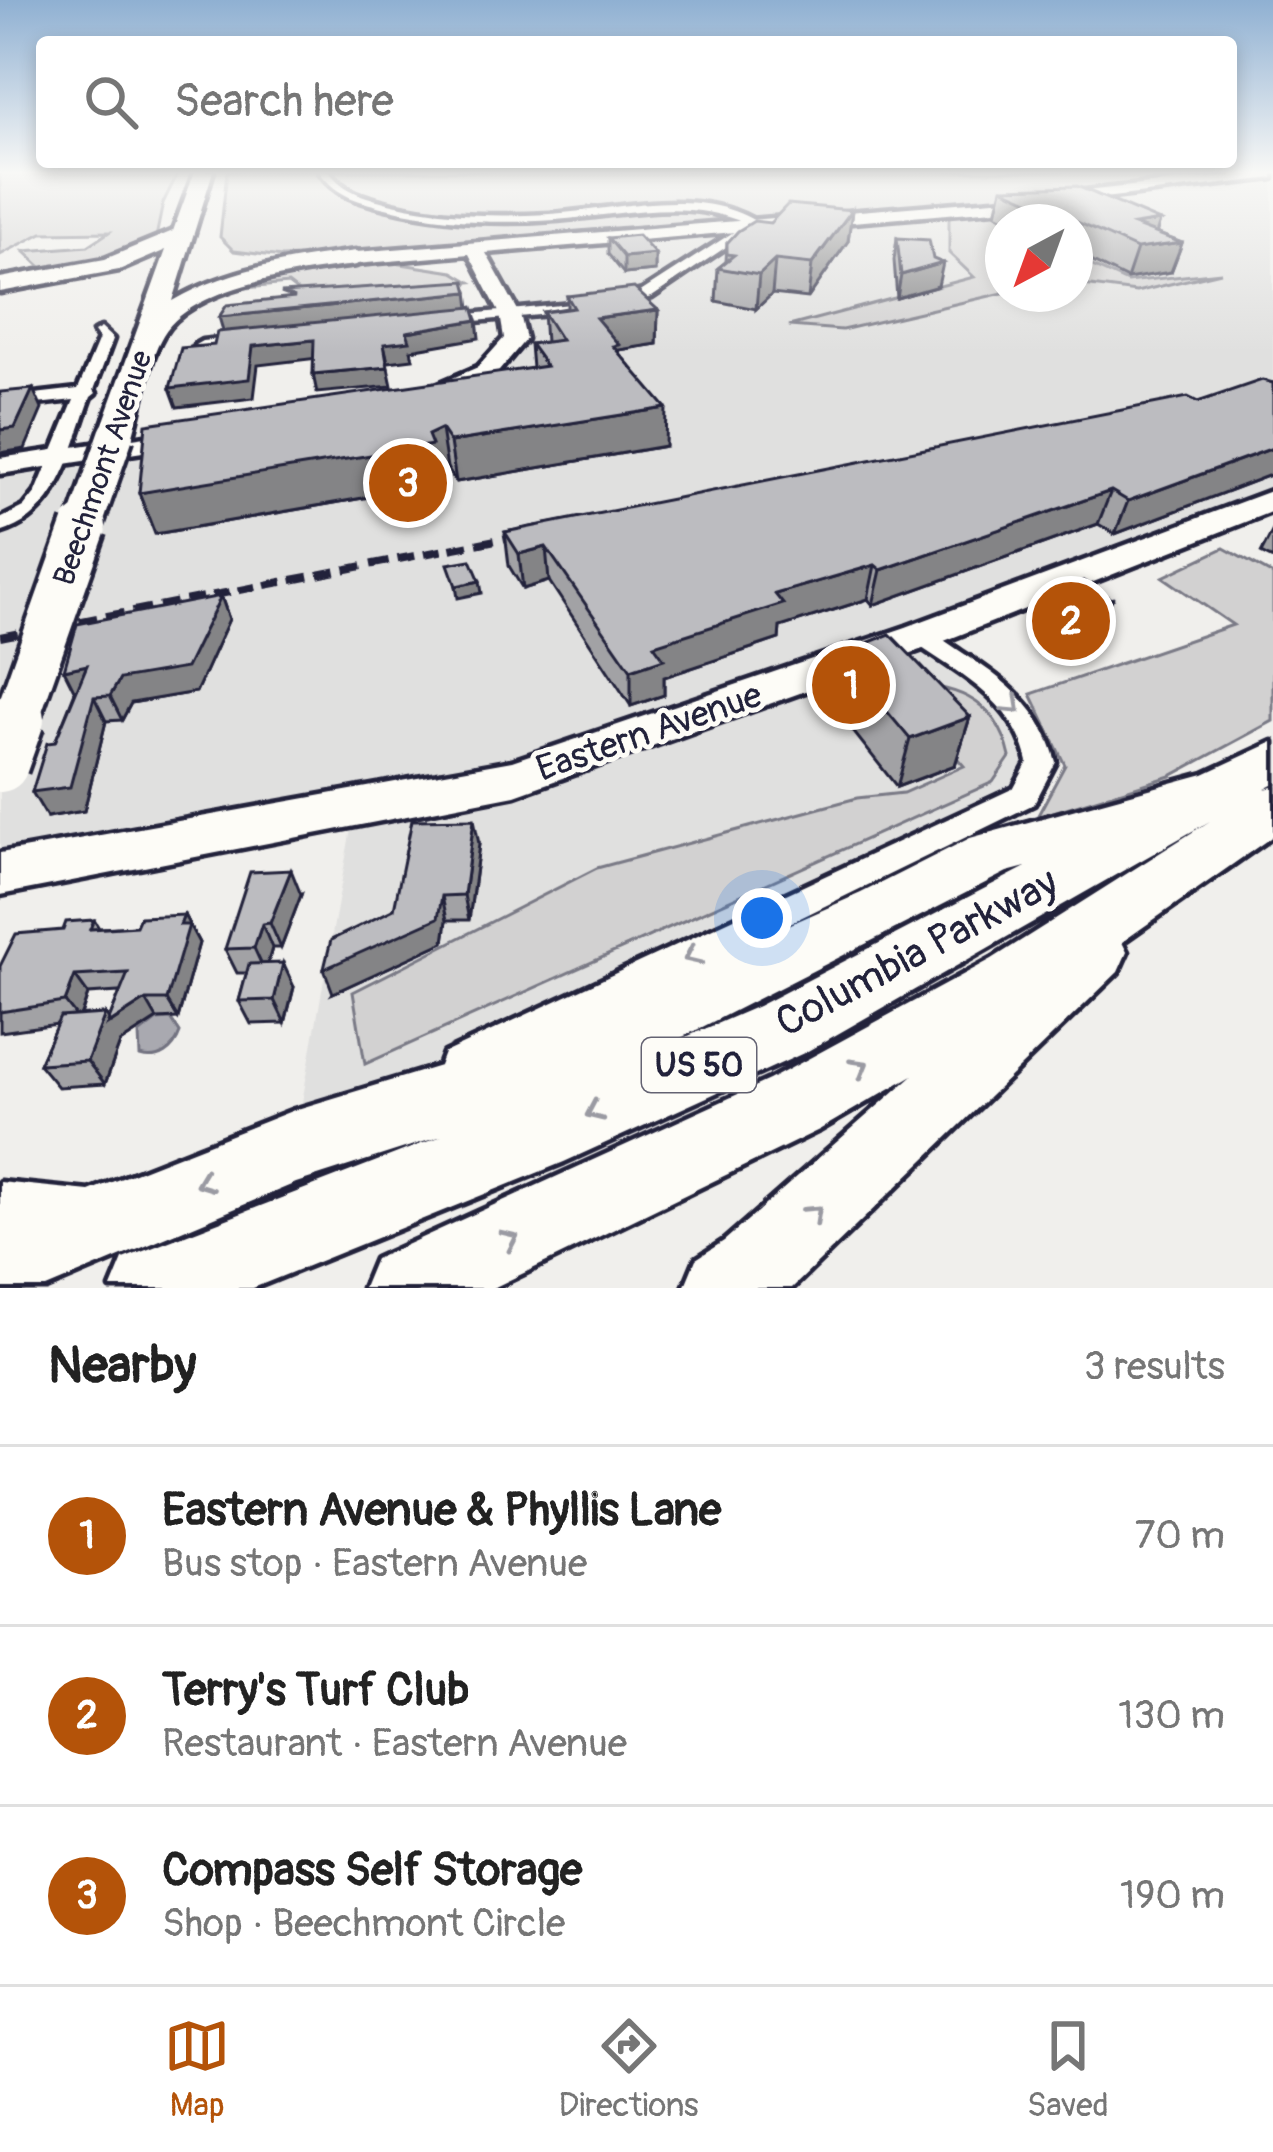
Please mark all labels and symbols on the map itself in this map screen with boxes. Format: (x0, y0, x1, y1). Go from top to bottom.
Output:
north arrow (985, 204, 1093, 312)
street label: Beechmont Avenue (45, 346, 161, 590)
pin: 3 (369, 438, 447, 528)
pin: 2 (1032, 576, 1110, 666)
pin: 1 (812, 640, 890, 730)
street label: Eastern Avenue (530, 672, 768, 792)
one-way arrow (999, 692, 1021, 714)
street label: Columbia Parkway (767, 857, 1067, 1049)
your location (732, 888, 792, 948)
one-way arrow (682, 942, 704, 965)
road number: US 50 (642, 1038, 756, 1092)
one-way arrow (848, 1059, 869, 1082)
one-way arrow (585, 1097, 606, 1121)
one-way arrow (194, 1168, 215, 1192)
one-way arrow (800, 1205, 822, 1227)
one-way arrow (498, 1230, 519, 1253)

